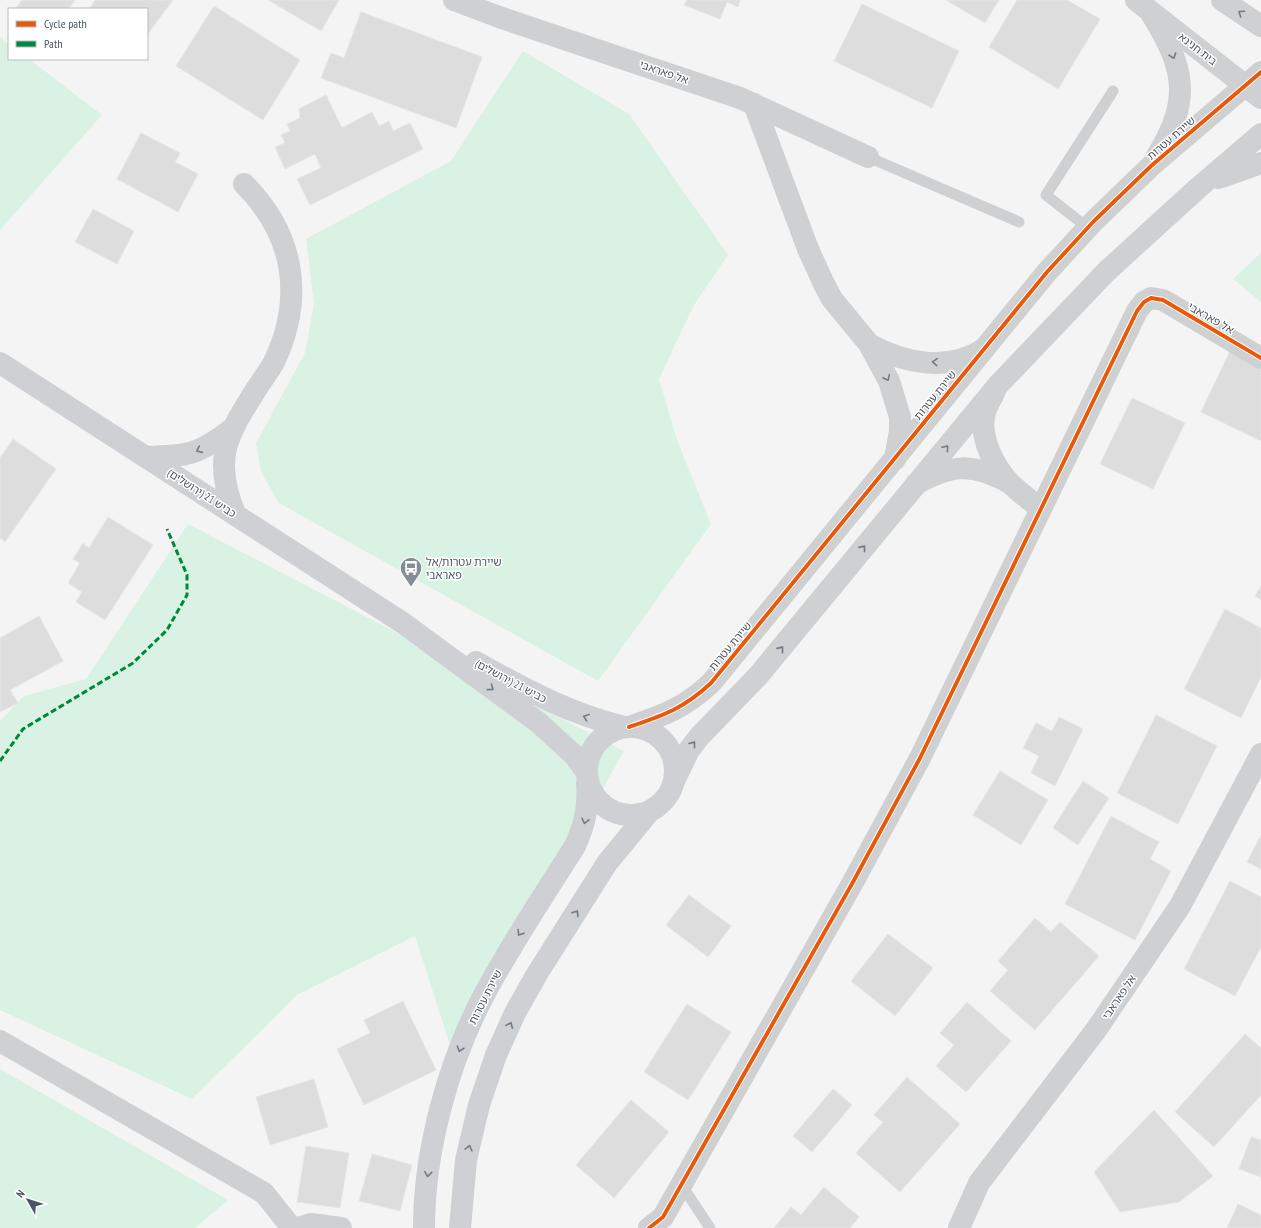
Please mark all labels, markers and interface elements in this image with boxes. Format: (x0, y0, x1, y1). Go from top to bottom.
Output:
legend (8, 8, 148, 60)
one-way arrow (1239, 11, 1246, 18)
text: Cycle path (44, 16, 87, 31)
street label: בית חנינא (1176, 30, 1220, 68)
text: Path (44, 36, 62, 51)
one-way arrow (1168, 53, 1177, 60)
street label: אל פאראבי (638, 57, 690, 87)
street label: שיירת עטרות (1144, 113, 1198, 163)
street label: אל פאראבי (1186, 299, 1237, 337)
one-way arrow (932, 358, 938, 367)
street label: שיירת עטרות (911, 367, 959, 423)
one-way arrow (882, 374, 890, 382)
one-way arrow (196, 445, 204, 453)
one-way arrow (941, 445, 948, 452)
street label: כביש 21 (ירושלים) (165, 466, 239, 521)
one-way arrow (859, 546, 866, 553)
bus stop icon: שיירת עטרות/אל פאראבי (398, 555, 424, 588)
place label: שיירת עטרות/אל פאראבי (426, 555, 501, 582)
street label: שיירת עטרות (705, 619, 755, 673)
one-way arrow (776, 646, 783, 653)
street label: כביש 21 (ירושלים) (473, 656, 550, 706)
one-way arrow (487, 683, 494, 691)
one-way arrow (583, 713, 590, 721)
one-way arrow (688, 742, 695, 749)
one-way arrow (581, 818, 589, 824)
one-way arrow (571, 910, 578, 917)
one-way arrow (518, 929, 525, 936)
street label: שיירת עטרות (465, 967, 505, 1027)
street label: אל פאראבי (1099, 972, 1139, 1022)
one-way arrow (505, 1021, 513, 1029)
one-way arrow (457, 1045, 465, 1052)
one-way arrow (464, 1144, 472, 1151)
one-way arrow (424, 1171, 433, 1177)
north arrow (8, 1180, 48, 1220)
text: N (13, 1187, 28, 1200)

